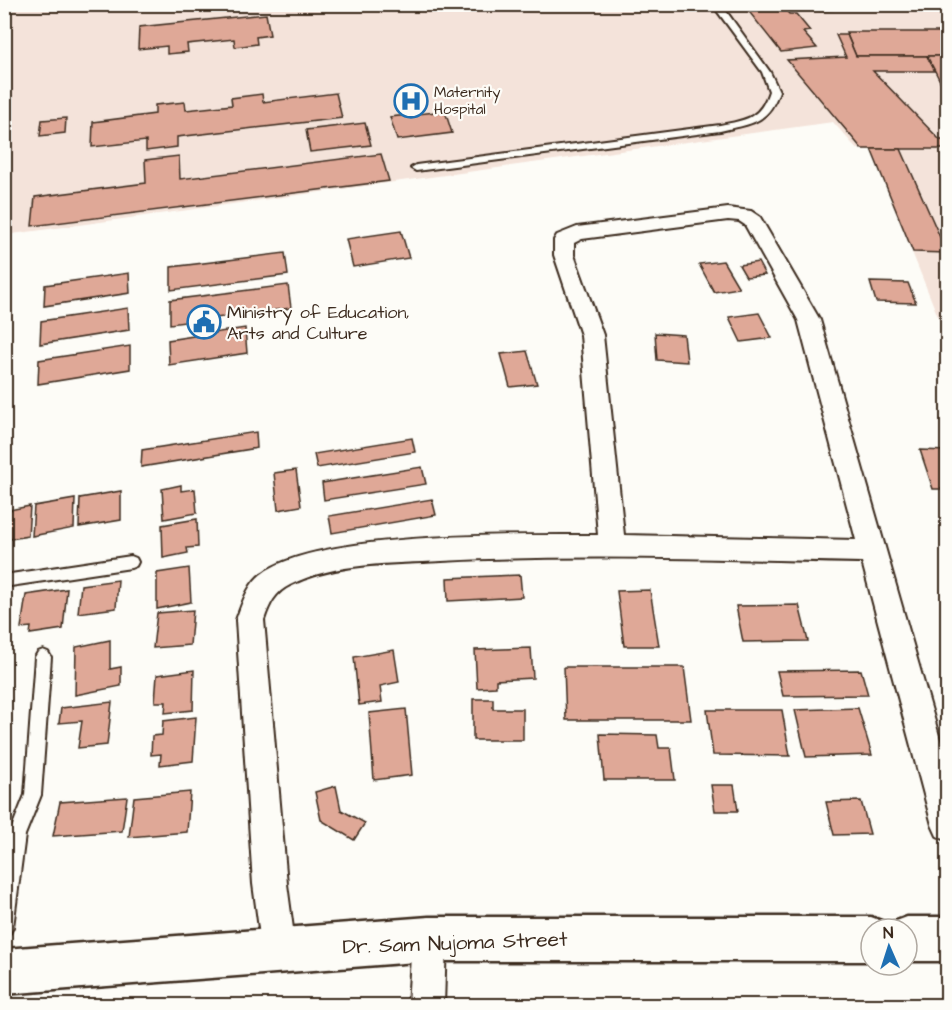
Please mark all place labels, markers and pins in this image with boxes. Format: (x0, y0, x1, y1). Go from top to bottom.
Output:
place label: Maternity Hospital (434, 82, 501, 120)
hospital icon: Maternity Hospital (393, 83, 429, 119)
place label: Ministry of Education, Arts and Culture (227, 300, 410, 346)
public building icon: Ministry of Education, Arts and Culture (186, 304, 222, 340)

